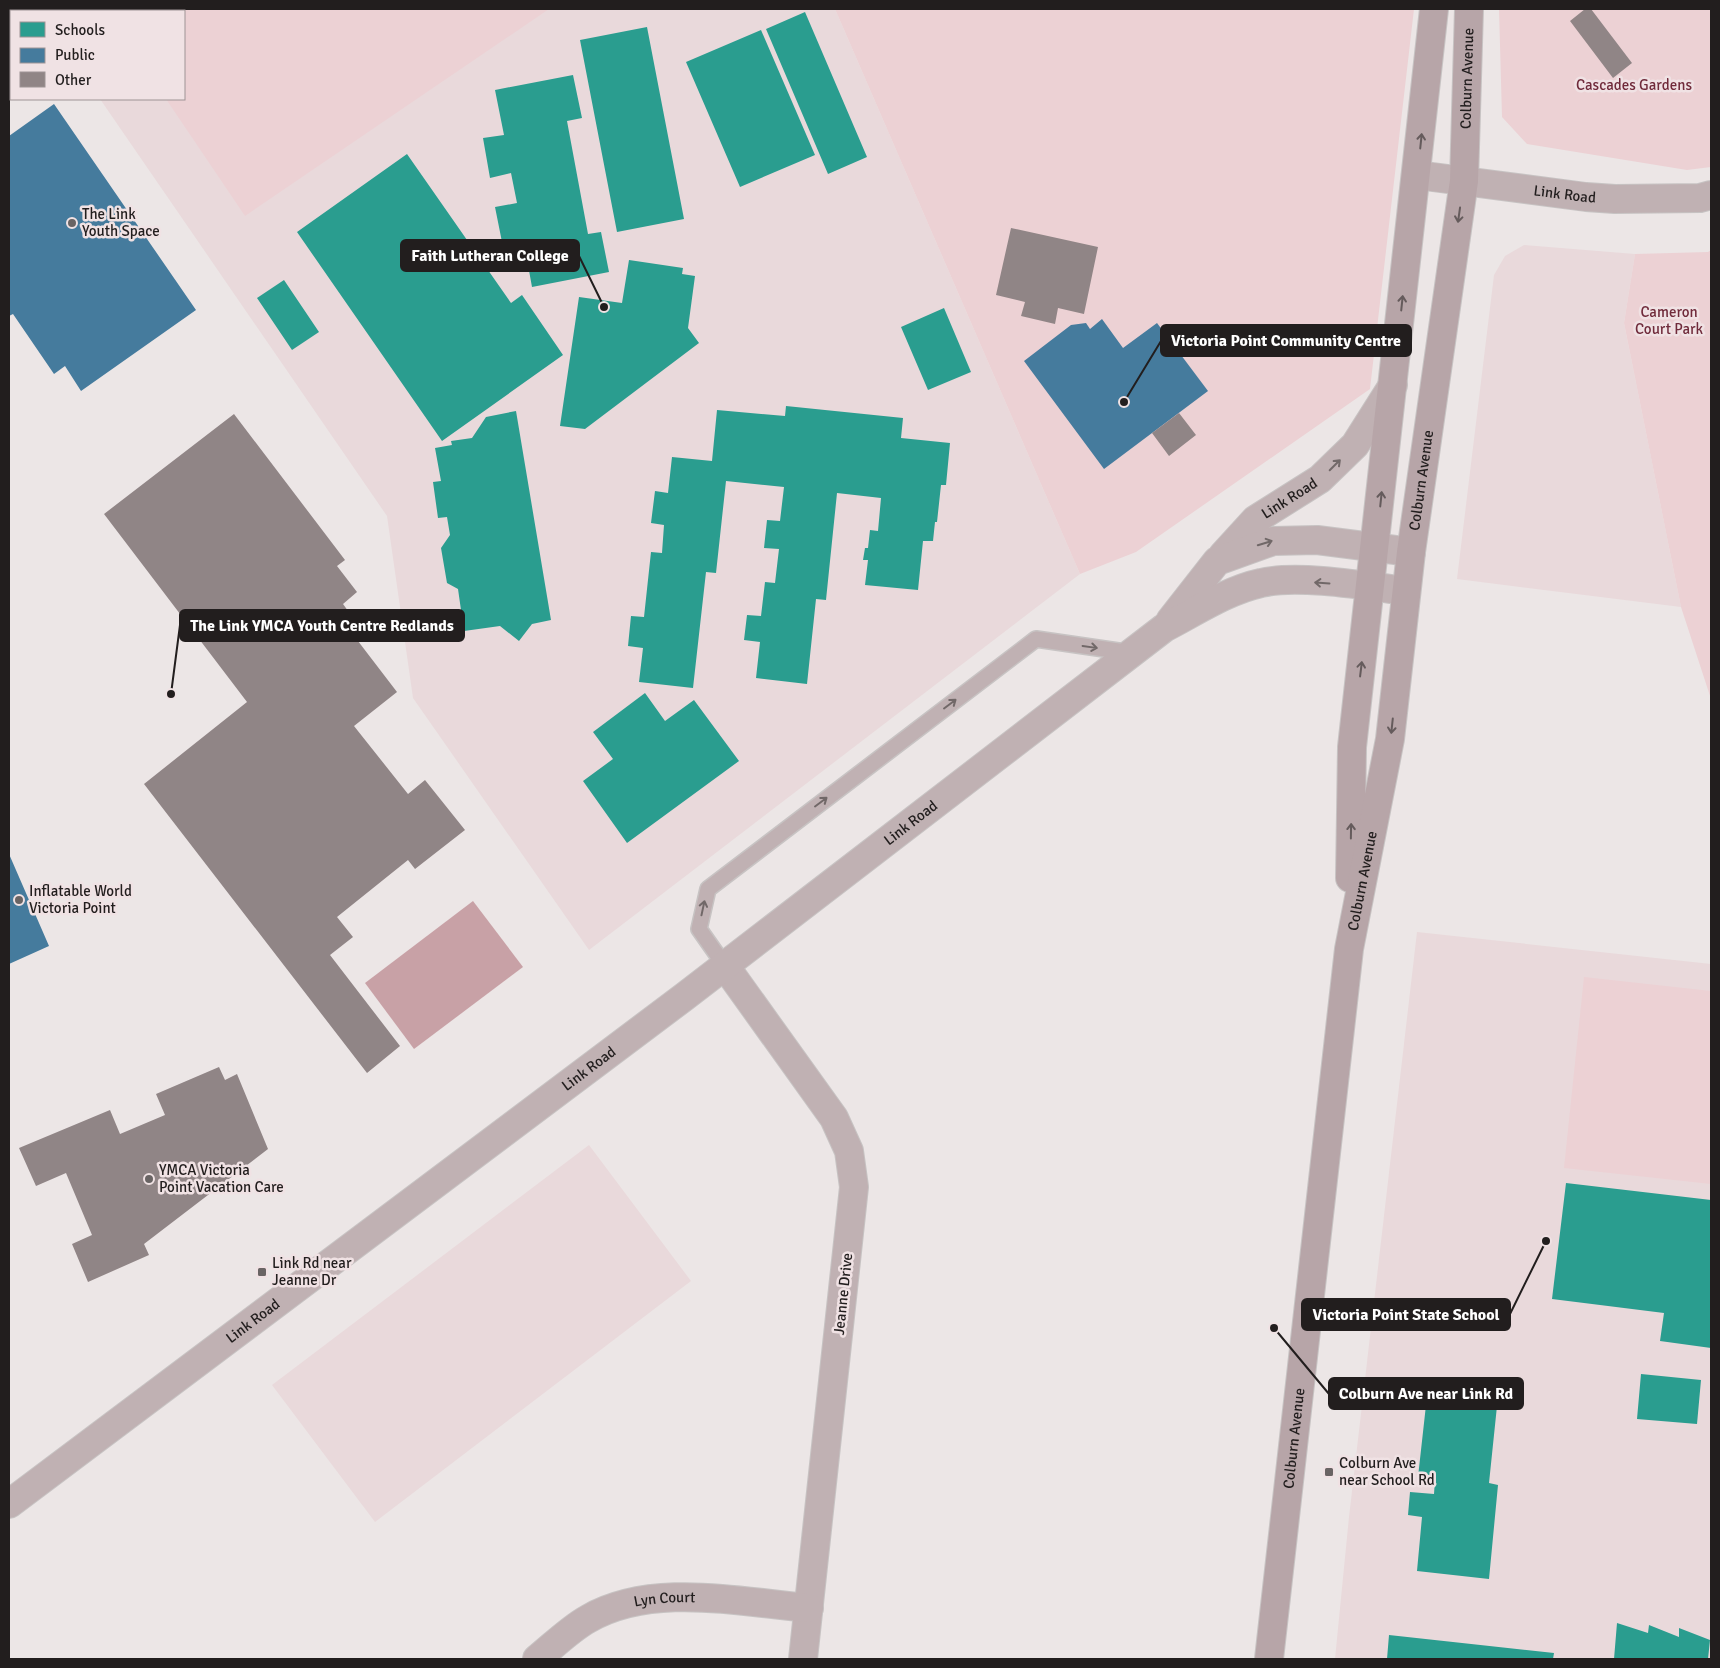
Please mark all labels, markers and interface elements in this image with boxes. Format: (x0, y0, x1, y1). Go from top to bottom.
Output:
legend (10, 10, 185, 100)
text: Schools (55, 21, 106, 39)
street label: Colburn Avenue (1457, 28, 1477, 129)
text: Public (55, 46, 95, 64)
text: Other (55, 71, 92, 89)
park label: Cascades Gardens (1576, 76, 1692, 94)
one-way arrow (1416, 134, 1426, 150)
street label: Link Road (1532, 181, 1597, 207)
place label: The Link Youth Space (82, 205, 160, 240)
one-way arrow (1454, 206, 1464, 222)
marker: The Link Youth Space (66, 217, 78, 229)
callout: Faith Lutheran College (401, 240, 579, 271)
text: Faith Lutheran College (411, 246, 569, 266)
one-way arrow (1397, 295, 1407, 311)
park label: Cameron Court Park (1635, 303, 1704, 338)
callout: Victoria Point Community Centre (1161, 325, 1411, 356)
text: Victoria Point Community Centre (1171, 331, 1401, 351)
street label: Colburn Avenue (1405, 429, 1437, 532)
one-way arrow (1329, 458, 1341, 471)
street label: Link Road (1258, 474, 1321, 523)
one-way arrow (1376, 491, 1386, 507)
one-way arrow (1257, 538, 1273, 548)
one-way arrow (1314, 578, 1330, 587)
callout: The Link YMCA Youth Centre Redlands (180, 610, 464, 641)
text: The Link YMCA Youth Centre Redlands (190, 616, 454, 636)
one-way arrow (1082, 642, 1098, 652)
one-way arrow (1356, 661, 1366, 677)
one-way arrow (943, 699, 957, 709)
one-way arrow (1387, 718, 1397, 734)
one-way arrow (814, 797, 827, 808)
street label: Link Road (880, 797, 941, 849)
one-way arrow (1346, 823, 1356, 839)
street label: Colburn Avenue (1344, 829, 1381, 932)
place label: Inflatable World Victoria Point (29, 882, 132, 917)
marker: Inflatable World Victoria Point (13, 894, 25, 906)
one-way arrow (699, 901, 709, 917)
street label: Link Road (558, 1043, 619, 1095)
place label: YMCA Victoria Point Vacation Care (159, 1161, 284, 1196)
marker: YMCA Victoria Point Vacation Care (143, 1173, 155, 1185)
street label: Jeanne Drive (830, 1252, 856, 1336)
place label: Link Rd near Jeanne Dr (272, 1254, 352, 1289)
marker: Link Rd near Jeanne Dr (256, 1266, 268, 1278)
street label: Link Road (222, 1295, 283, 1347)
callout: Victoria Point State School (1302, 1299, 1510, 1330)
text: Victoria Point State School (1312, 1305, 1500, 1325)
callout: Colburn Ave near Link Rd (1329, 1378, 1523, 1409)
text: Colburn Ave near Link Rd (1339, 1384, 1514, 1404)
street label: Colburn Avenue (1279, 1387, 1308, 1490)
place label: Colburn Ave near School Rd (1339, 1454, 1435, 1489)
marker: Colburn Ave near School Rd (1323, 1466, 1335, 1478)
street label: Lyn Court (632, 1588, 696, 1611)

